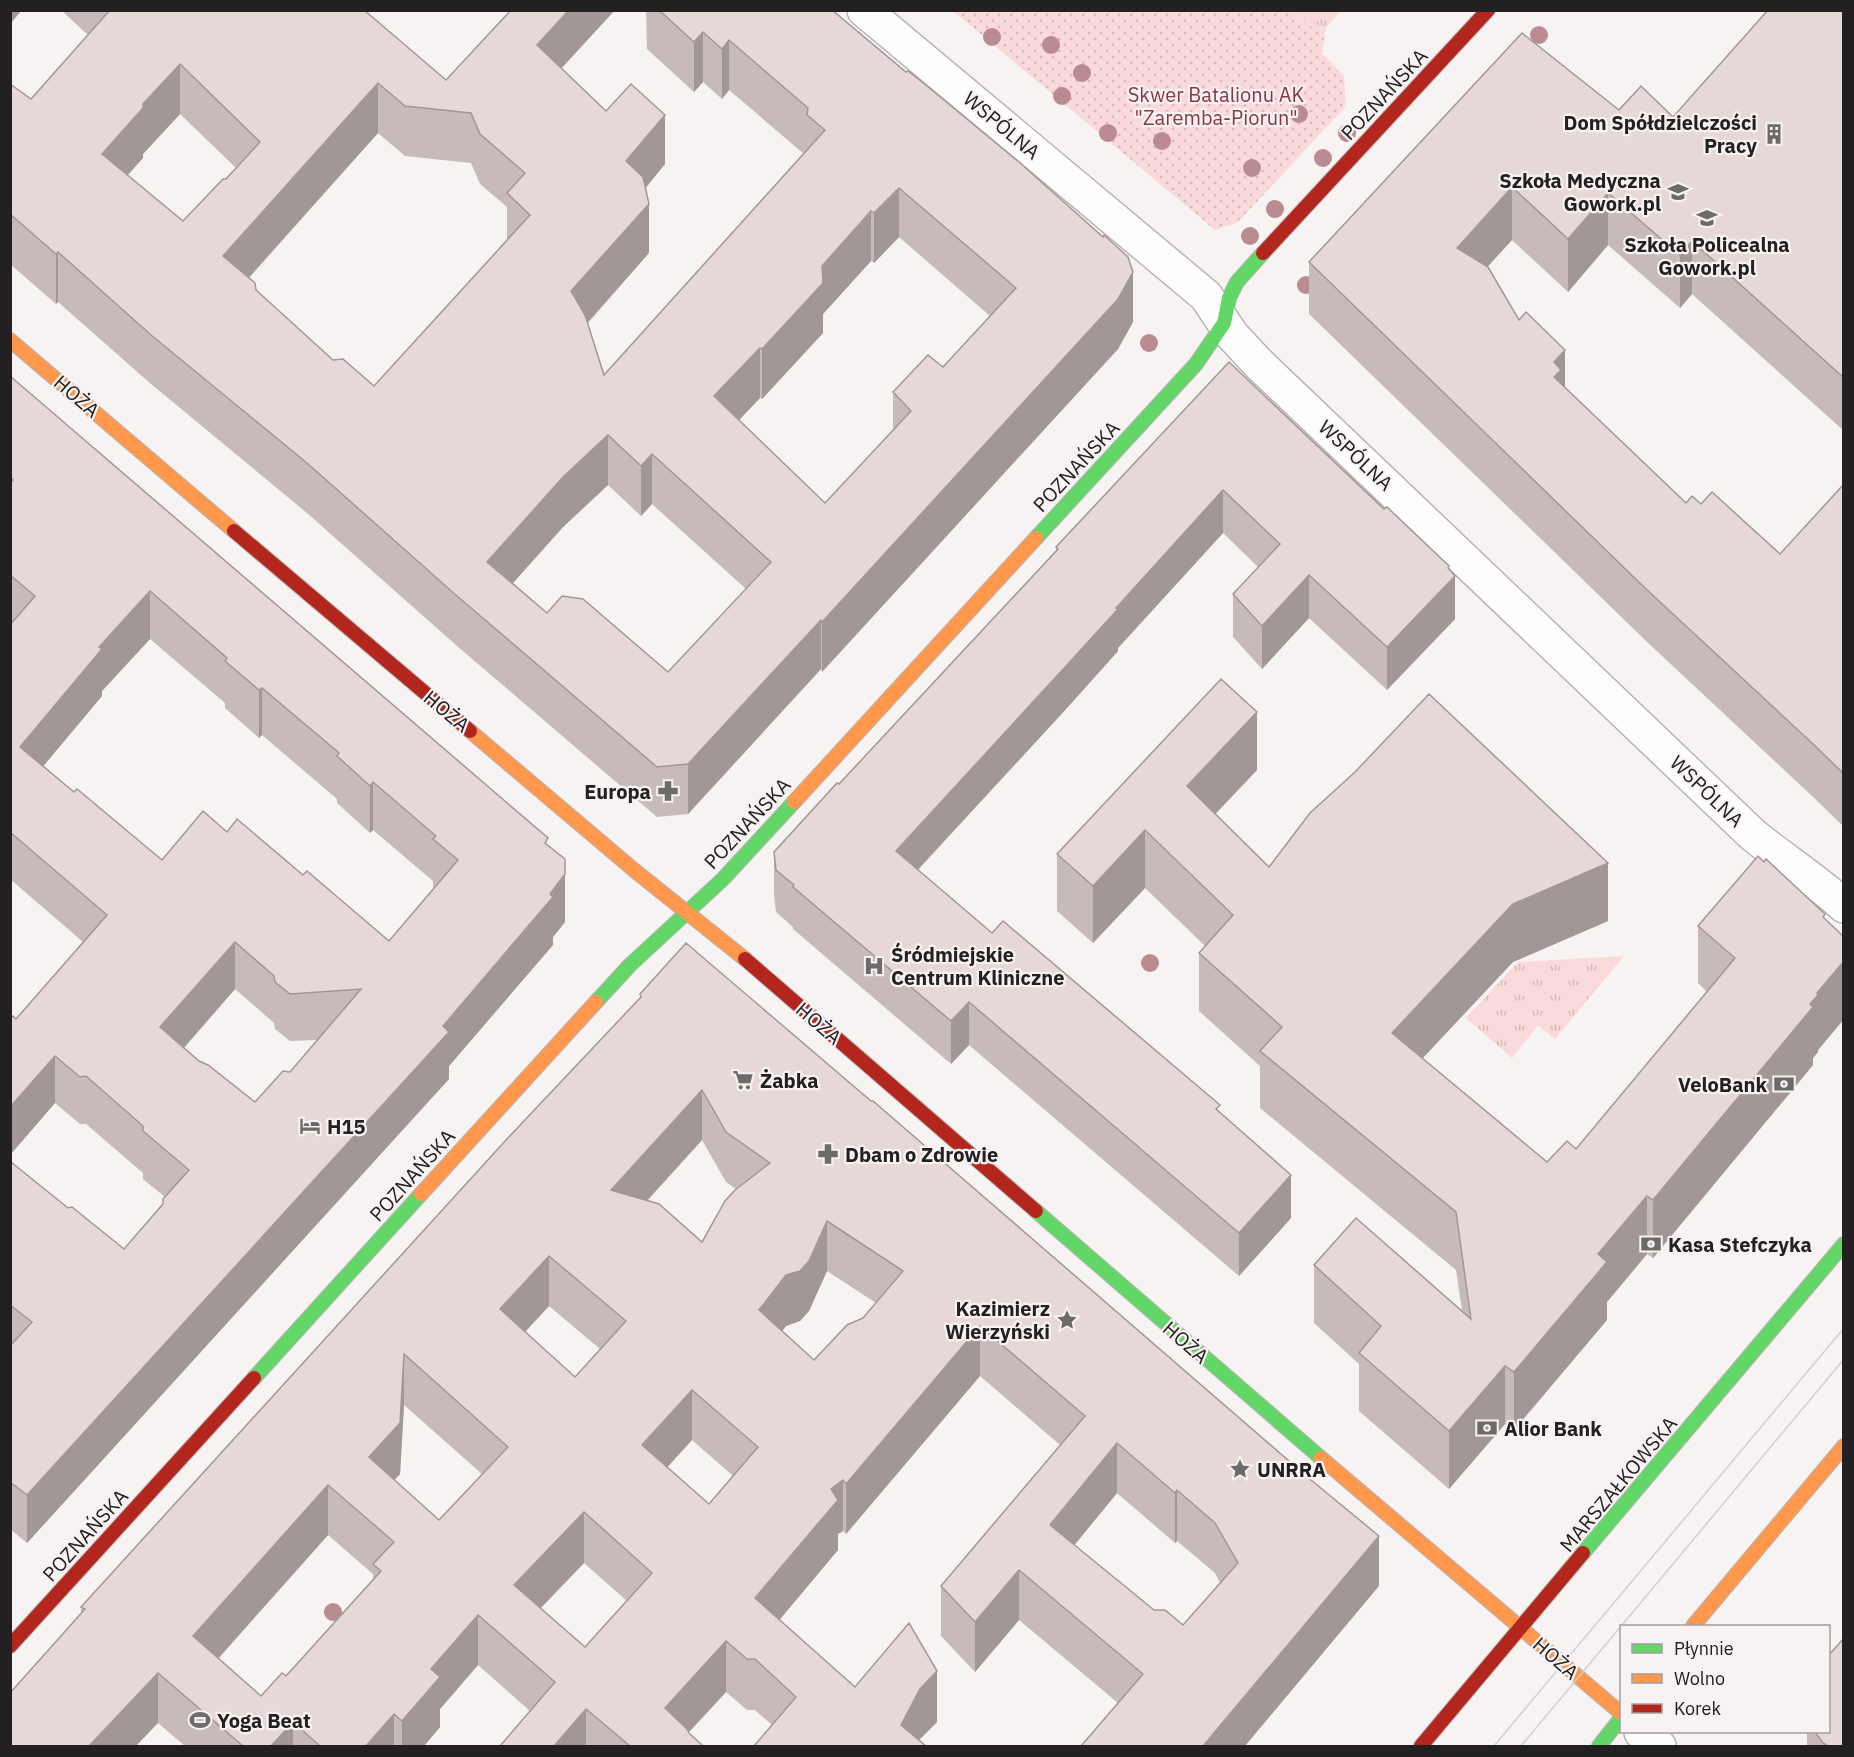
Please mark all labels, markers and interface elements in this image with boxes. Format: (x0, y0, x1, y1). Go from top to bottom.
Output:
street label: POZNAŃSKA (1335, 42, 1433, 146)
park label: Skwer Batalionu AK "Zaremba-Piorun" (1128, 81, 1305, 131)
street label: WSPÓLNA (958, 85, 1046, 165)
place label: Dom Spółdzielczości Pracy (1564, 109, 1757, 159)
building icon: Dom Spółdzielczości Pracy (1762, 122, 1786, 146)
place label: Szkoła Medyczna Gowork.pl (1499, 167, 1661, 217)
school or university icon: Szkoła Medyczna Gowork.pl (1666, 180, 1690, 204)
school or university icon: Szkoła Policealna Gowork.pl (1695, 206, 1719, 230)
place label: Szkoła Policealna Gowork.pl (1624, 231, 1790, 281)
street label: HOŻA (48, 369, 106, 424)
street label: POZNAŃSKA (1027, 414, 1125, 518)
street label: WSPÓLNA (1313, 414, 1399, 497)
street label: HOŻA (418, 684, 476, 738)
street label: WSPÓLNA (1664, 749, 1750, 833)
street label: POZNAŃSKA (698, 771, 796, 875)
place label: Europa (584, 778, 651, 805)
pharmacy icon: Europa (656, 779, 680, 803)
place label: Śródmiejskie Centrum Kliniczne (891, 941, 1064, 991)
hospital icon: Śródmiejskie Centrum Kliniczne (862, 954, 886, 978)
street label: HOŻA (790, 996, 848, 1051)
place label: Żabka (760, 1067, 819, 1094)
supermarket icon: Żabka (731, 1068, 755, 1092)
place label: VeloBank (1678, 1071, 1767, 1098)
bank icon: VeloBank (1772, 1072, 1796, 1096)
place label: H15 (327, 1113, 365, 1140)
hotel icon: H15 (298, 1114, 322, 1138)
street label: POZNAŃSKA (363, 1123, 461, 1227)
place label: Dbam o Zdrowie (845, 1141, 998, 1168)
pharmacy icon: Dbam o Zdrowie (816, 1142, 840, 1166)
place label: Kasa Stefczyka (1668, 1231, 1812, 1258)
bank icon: Kasa Stefczyka (1639, 1232, 1663, 1256)
place label: Kazimierz Wierzyński (945, 1295, 1050, 1345)
place icon: Kazimierz Wierzyński (1055, 1308, 1079, 1332)
street label: HOŻA (1157, 1315, 1215, 1370)
street label: MARSZAŁKOWSKA (1553, 1410, 1683, 1558)
place label: Alior Bank (1504, 1415, 1602, 1442)
bank icon: Alior Bank (1475, 1416, 1499, 1440)
place label: UNRRA (1257, 1456, 1326, 1483)
place icon: UNRRA (1228, 1457, 1252, 1481)
street label: POZNAŃSKA (36, 1483, 134, 1587)
legend (1620, 1625, 1830, 1733)
street label: HOŻA (1527, 1631, 1585, 1686)
text: Płynnie (1674, 1637, 1734, 1660)
text: Wolno (1674, 1667, 1725, 1690)
text: Korek (1674, 1697, 1721, 1720)
place label: Yoga Beat (217, 1707, 311, 1734)
sports icon: Yoga Beat (188, 1708, 212, 1732)

